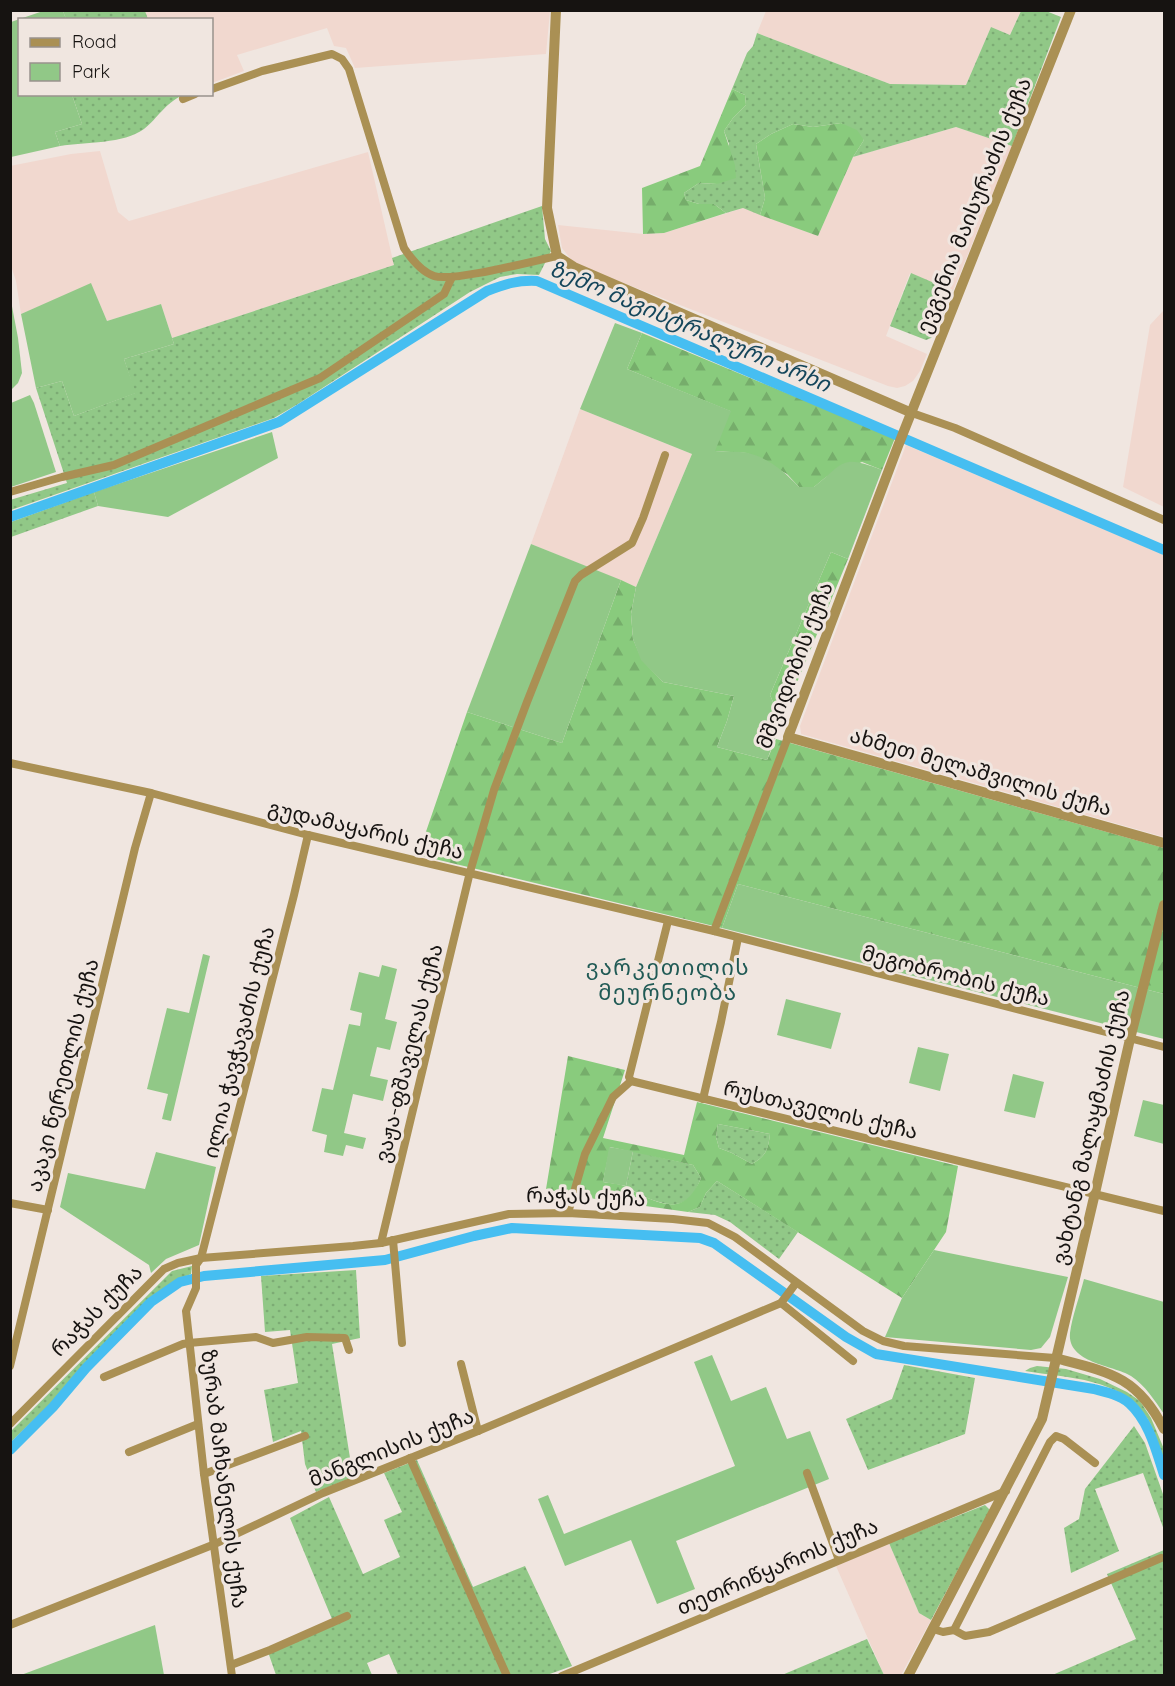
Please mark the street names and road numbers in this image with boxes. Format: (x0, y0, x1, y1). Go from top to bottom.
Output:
street label: ევგენია მაისურაძის ქუჩა (910, 73, 1036, 337)
street label: მშვიდობის ქუჩა (750, 578, 839, 753)
street label: ახმეთ მელაშვილის ქუჩა (847, 721, 1115, 822)
street label: გუდამაყარის ქუჩა (265, 794, 466, 865)
street label: ილია ჭავჭავაძის ქუჩა (197, 923, 280, 1161)
street label: მეგობრობის ქუჩა (860, 939, 1052, 1011)
street label: ვაჟა-ფშაველას ქუჩა (368, 941, 449, 1165)
street label: აკაკი წერეთლის ქუჩა (20, 956, 105, 1194)
street label: ვახტანგ მალაყმაძის ქუჩა (1046, 987, 1135, 1267)
street label: რუსთაველის ქუჩა (721, 1074, 921, 1145)
street label: რაჭას ქუჩა (526, 1181, 646, 1211)
street label: რაჭას ქუჩა (45, 1259, 147, 1361)
street label: ზურაბ მაჩხანელის ქუჩა (195, 1348, 254, 1610)
street label: მანგლისის ქუჩა (305, 1402, 478, 1493)
street label: თეთრიწყაროს ქუჩა (672, 1512, 882, 1620)

